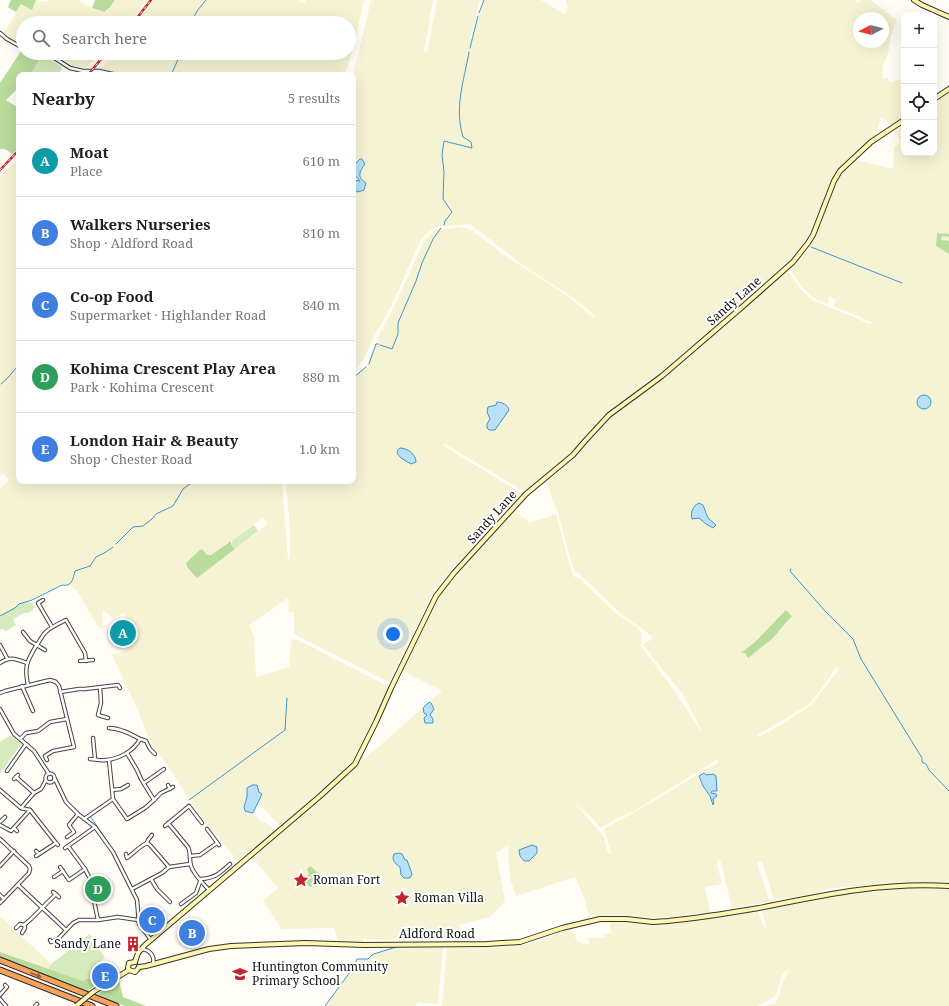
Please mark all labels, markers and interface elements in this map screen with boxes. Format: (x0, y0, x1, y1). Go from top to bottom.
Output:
north arrow (853, 12, 889, 48)
map controls (901, 12, 937, 156)
button: + (901, 12, 937, 48)
search box (16, 16, 356, 60)
icon: search (30, 27, 52, 49)
text: Search here (62, 28, 147, 48)
button: − (901, 48, 937, 84)
button: locate (901, 84, 937, 120)
text: Nearby (32, 87, 95, 110)
text: 5 results (288, 89, 340, 107)
button: layers (901, 120, 937, 156)
text: Moat (70, 142, 109, 162)
text: A (40, 152, 50, 170)
text: 610 m (303, 152, 340, 170)
text: Place (70, 162, 103, 180)
text: Walkers Nurseries (70, 214, 211, 234)
text: B (41, 224, 49, 242)
text: 810 m (303, 224, 340, 242)
text: Shop · Aldford Road (70, 234, 193, 252)
street label: Sandy Lane (703, 272, 764, 329)
text: Co-op Food (70, 286, 154, 306)
text: C (41, 296, 49, 314)
text: 840 m (303, 296, 340, 314)
text: Supermarket · Highlander Road (70, 306, 266, 324)
text: Kohima Crescent Play Area (70, 358, 276, 378)
text: D (40, 368, 50, 386)
text: 880 m (303, 368, 340, 386)
text: Park · Kohima Crescent (70, 378, 214, 396)
text: London Hair & Beauty (70, 430, 239, 450)
text: E (41, 440, 49, 458)
text: 1.0 km (299, 440, 340, 458)
text: Shop · Chester Road (70, 450, 192, 468)
street label: Sandy Lane (463, 486, 520, 547)
pin: A (110, 618, 136, 648)
your location (383, 624, 403, 644)
place icon: Roman Fort (292, 871, 310, 889)
place label: Roman Fort (313, 871, 380, 888)
pin: D (85, 874, 111, 904)
place icon: Roman Villa (393, 889, 411, 907)
place label: Roman Villa (414, 889, 484, 906)
pin: C (139, 905, 165, 935)
pin: B (179, 918, 205, 948)
street label: Aldford Road (399, 925, 476, 942)
place label: Sandy Lane (54, 935, 121, 952)
building icon: Sandy Lane (124, 935, 142, 953)
place label: Huntington Community Primary School (252, 958, 389, 989)
pin: E (92, 961, 118, 991)
school or university icon: Huntington Community Primary School (231, 965, 249, 983)
one-way arrow (31, 972, 43, 978)

